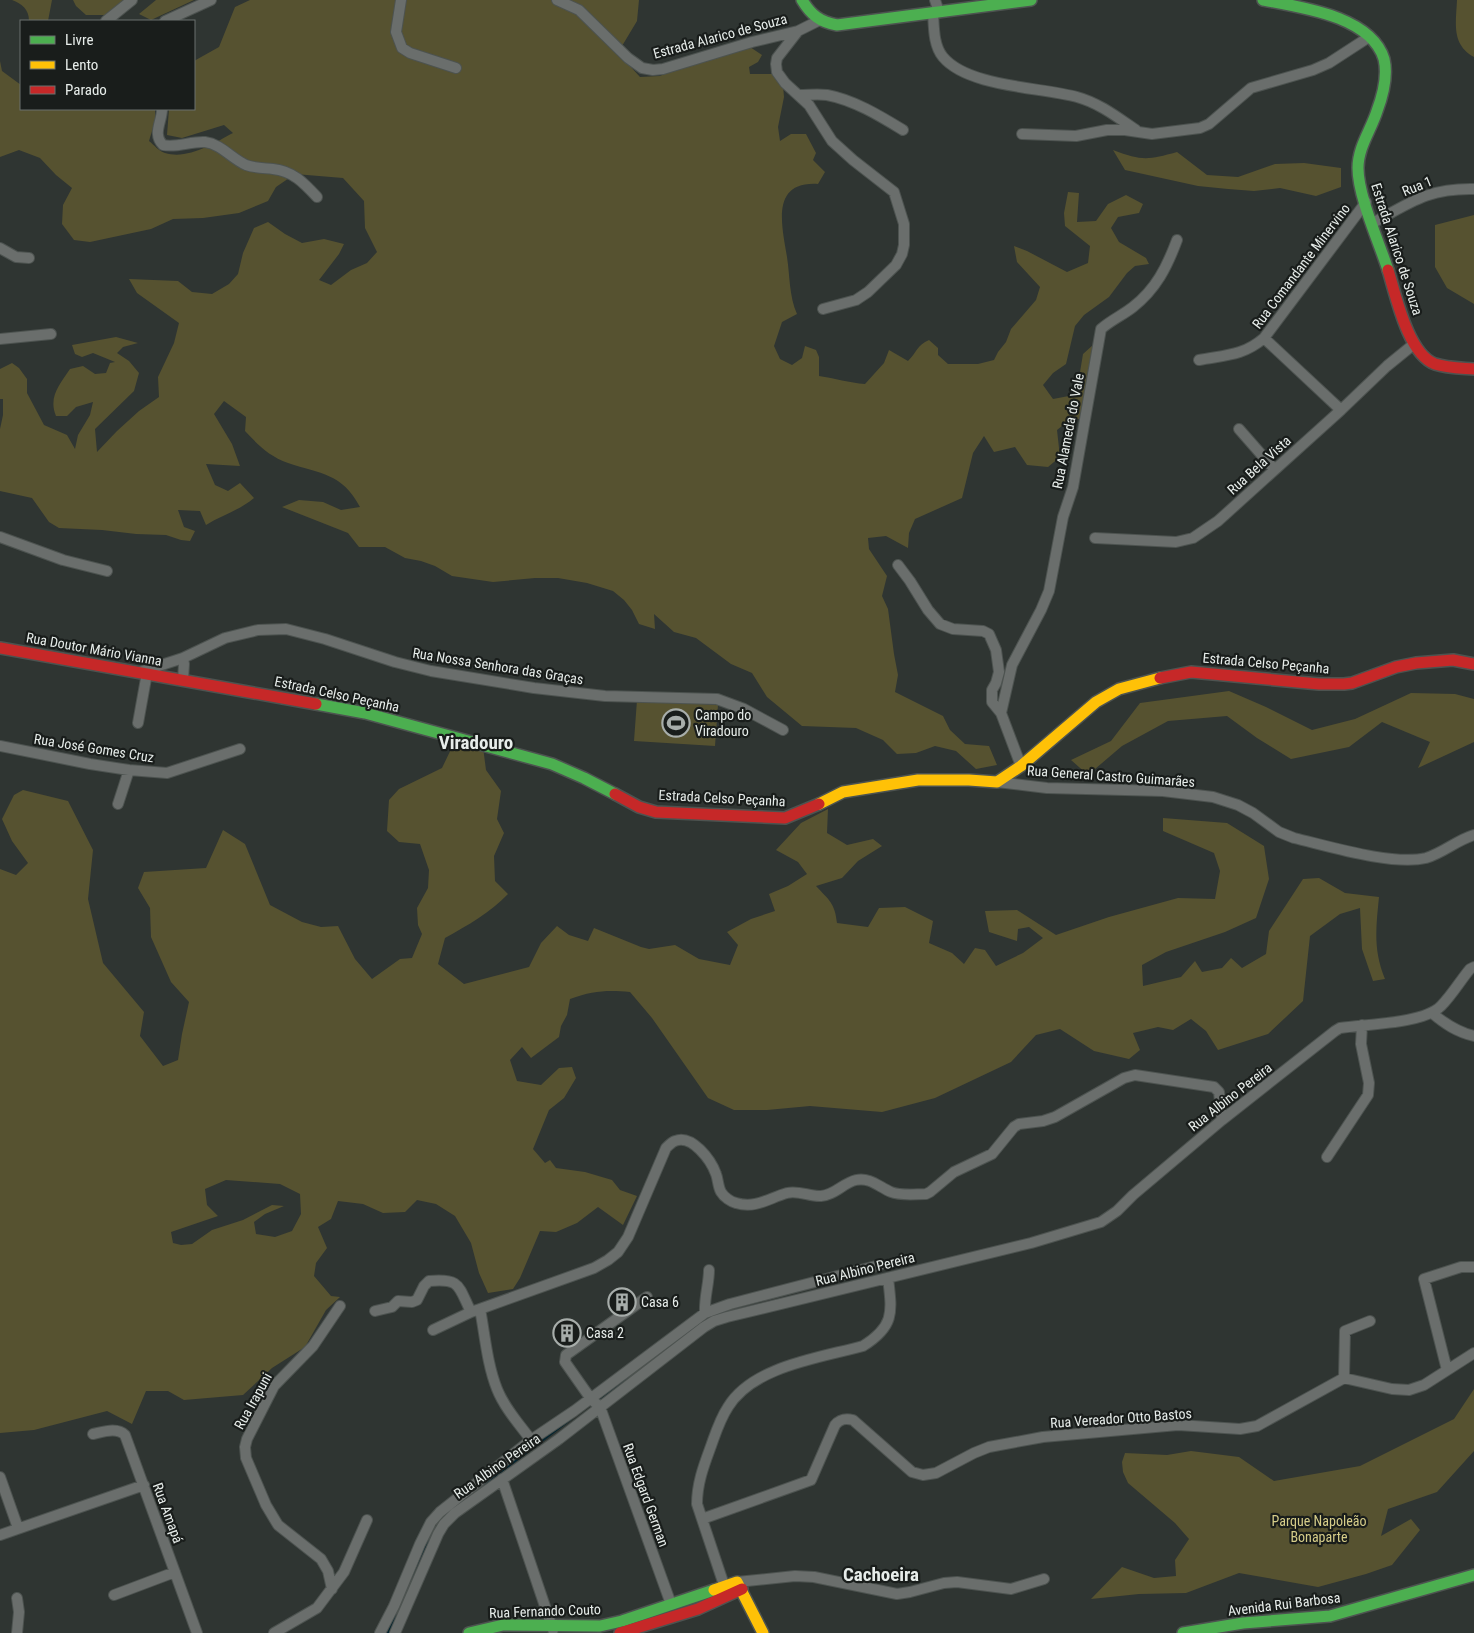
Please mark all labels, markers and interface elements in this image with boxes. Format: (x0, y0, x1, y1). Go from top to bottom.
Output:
street label: Estrada Alarico de Souza (651, 10, 789, 62)
legend (20, 20, 195, 110)
text: Livre (65, 31, 93, 49)
text: Lento (65, 56, 98, 74)
text: Parado (65, 81, 107, 99)
street label: Rua 1 (1400, 173, 1434, 199)
street label: Estrada Alarico de Souza (1368, 181, 1426, 317)
street label: Rua Comandante Minervino (1249, 200, 1353, 332)
street label: Rua Alameda do Vale (1049, 371, 1087, 490)
street label: Rua Bela Vista (1224, 432, 1294, 498)
street label: Rua Doutor Mário Vianna (25, 629, 163, 669)
street label: Rua Nossa Senhora das Graças (412, 645, 584, 687)
street label: Estrada Celso Peçanha (1202, 649, 1330, 677)
street label: Estrada Celso Peçanha (273, 673, 401, 715)
place label: Campo do Viradouro (695, 707, 751, 739)
sports icon: Campo do Viradouro (661, 708, 691, 738)
street label: Rua José Gomes Cruz (33, 731, 155, 765)
district label: Viradouro (439, 731, 513, 754)
street label: Rua General Castro Guimarães (1027, 762, 1195, 790)
street label: Estrada Celso Peçanha (658, 787, 786, 809)
street label: Rua Albino Pereira (1185, 1059, 1275, 1135)
street label: Rua Albino Pereira (814, 1249, 916, 1289)
building icon: Casa 6 (607, 1287, 637, 1317)
place label: Casa 6 (641, 1294, 679, 1310)
building icon: Casa 2 (552, 1318, 582, 1348)
place label: Casa 2 (586, 1325, 624, 1341)
street label: Rua Irapuni (231, 1370, 275, 1432)
street label: Rua Vereador Otto Bastos (1050, 1405, 1192, 1431)
street label: Rua Albino Pereira (451, 1430, 543, 1502)
street label: Rua Edgard German (620, 1441, 672, 1549)
street label: Rua Amapá (150, 1481, 186, 1545)
park label: Parque Napoleão Bonaparte (1272, 1513, 1366, 1545)
district label: Cachoeira (843, 1563, 919, 1586)
street label: Avenida Rui Barbosa (1227, 1589, 1341, 1619)
street label: Rua Fernando Couto (489, 1601, 601, 1621)

